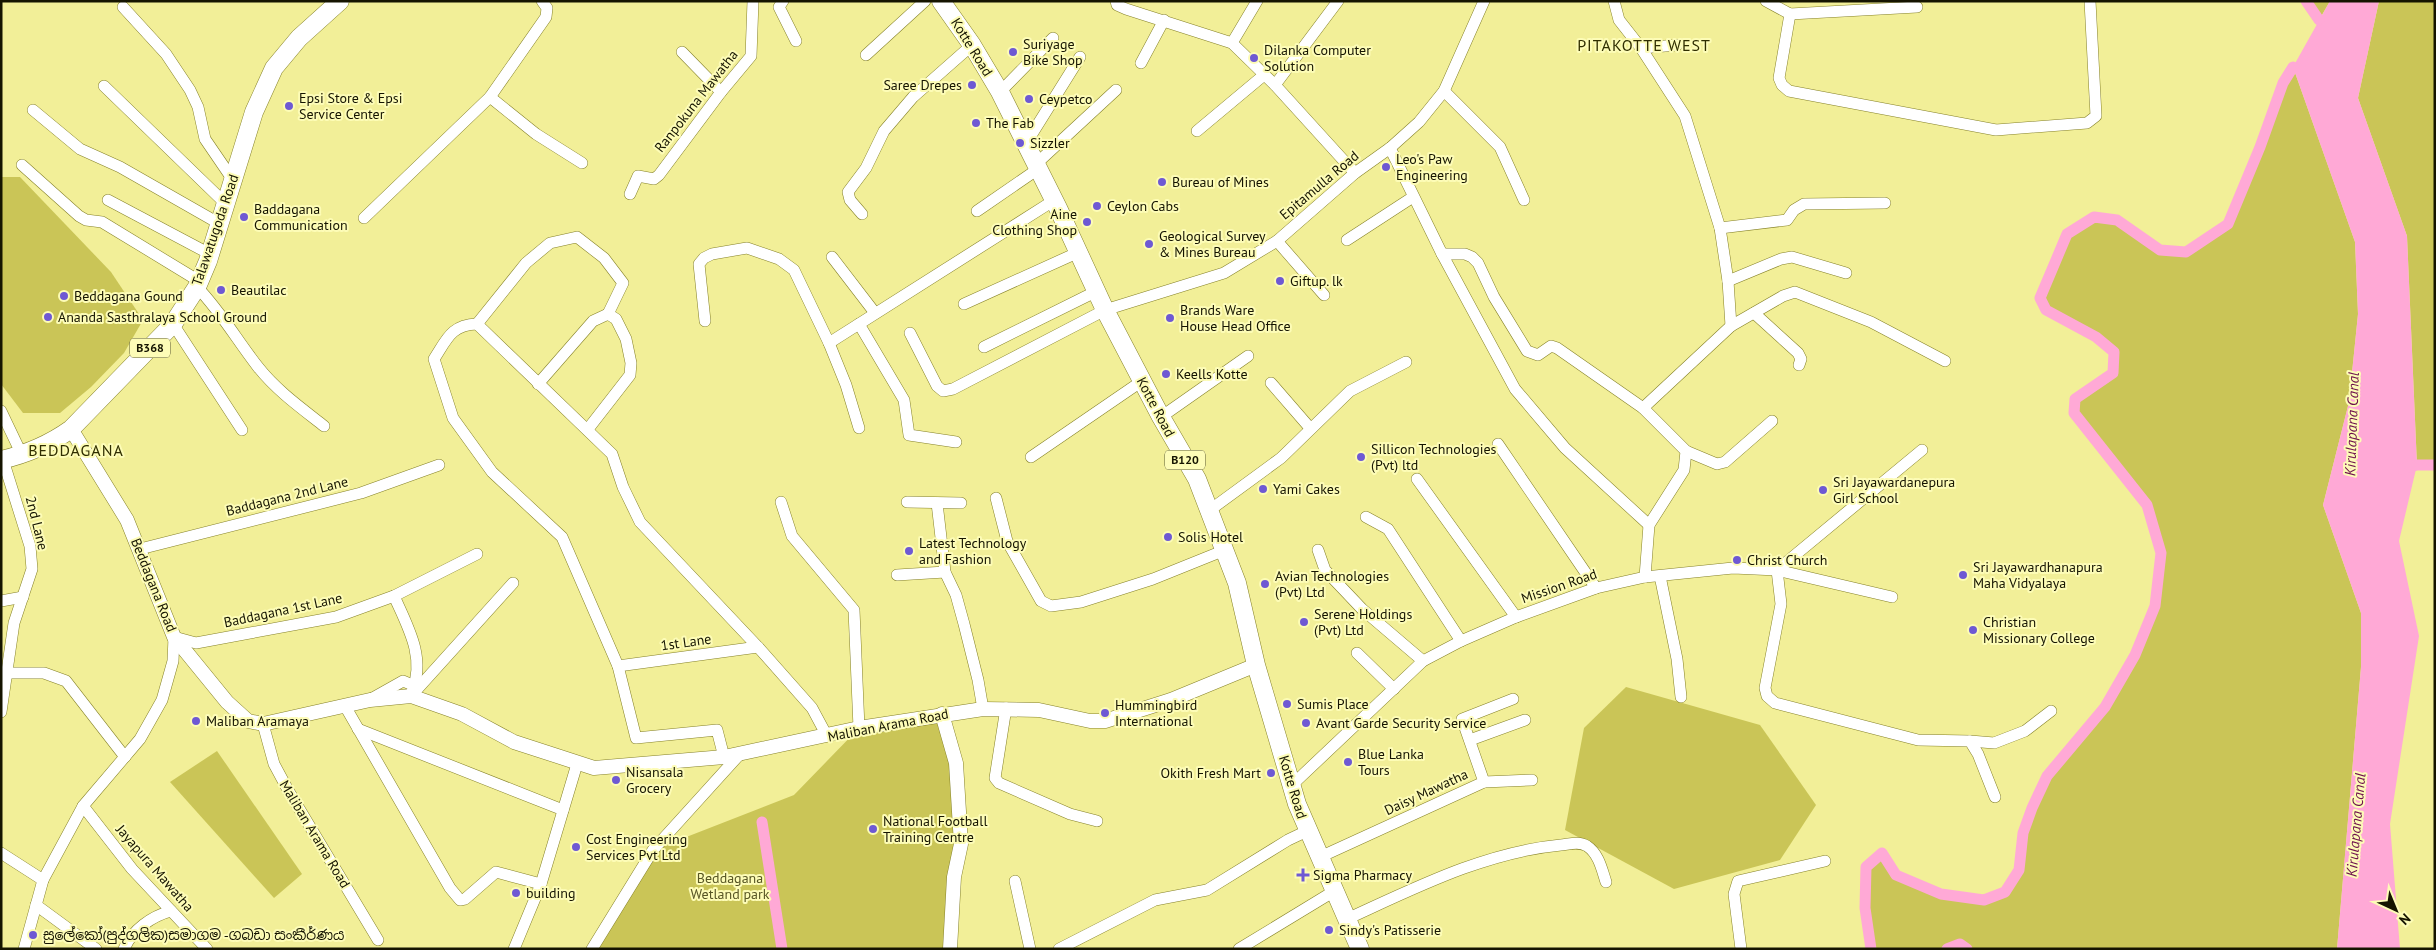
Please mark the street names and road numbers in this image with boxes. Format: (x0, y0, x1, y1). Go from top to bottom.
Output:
street label: Kotte Road (947, 15, 997, 79)
street label: Ranpokuna Mawatha (650, 46, 742, 156)
street label: Epitamulla Road (1276, 147, 1362, 223)
street label: Talawatugoda Road (187, 172, 243, 288)
road number: B368 (130, 338, 170, 358)
street label: Kotte Road (1133, 374, 1179, 440)
road number: B120 (1165, 450, 1205, 470)
street label: Baddagana 2nd Lane (224, 472, 350, 520)
street label: 2nd Lane (22, 494, 52, 552)
street label: Beddagana Road (127, 535, 181, 635)
street label: Mission Road (1519, 565, 1599, 607)
street label: Baddagana 1st Lane (222, 589, 344, 631)
street label: 1st Lane (660, 630, 712, 654)
street label: Maliban Arama Road (826, 704, 950, 746)
street label: Kotte Road (1275, 753, 1311, 821)
street label: Daisy Mawatha (1381, 765, 1471, 819)
street label: Maliban Arama Road (276, 777, 354, 891)
street label: Jayapura Mawatha (112, 820, 198, 915)

